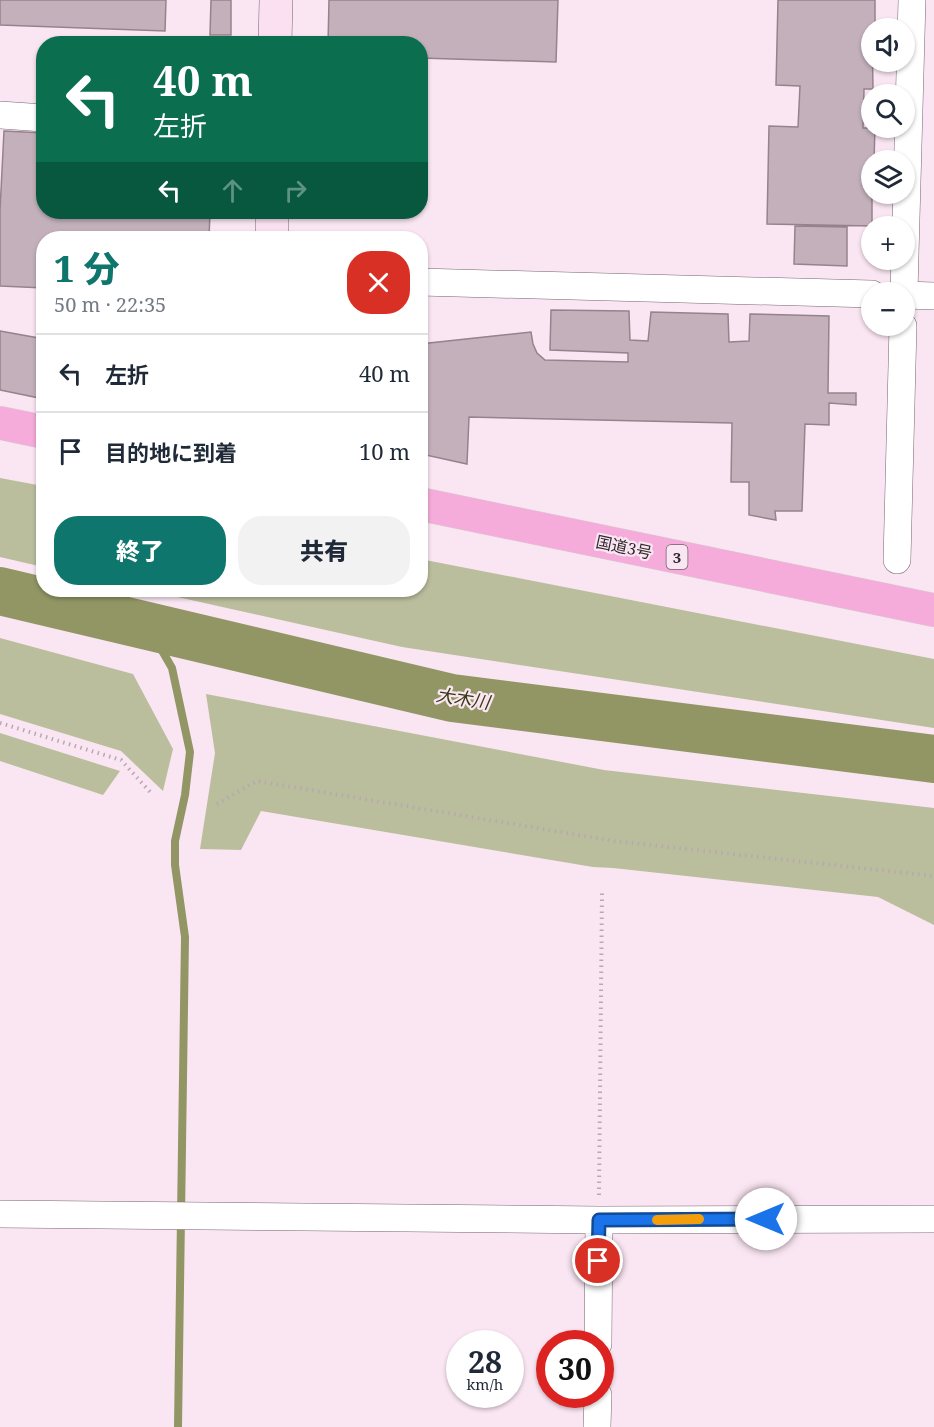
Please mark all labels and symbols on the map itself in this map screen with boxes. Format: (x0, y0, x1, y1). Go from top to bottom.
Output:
street label: 国道3号 (594, 530, 654, 564)
road number: 3 (666, 545, 688, 569)
water label: 大木川 (434, 682, 494, 714)
position arrow (734, 1187, 798, 1251)
pin (572, 1235, 623, 1286)
speed limit sign: 30 (536, 1330, 614, 1408)

